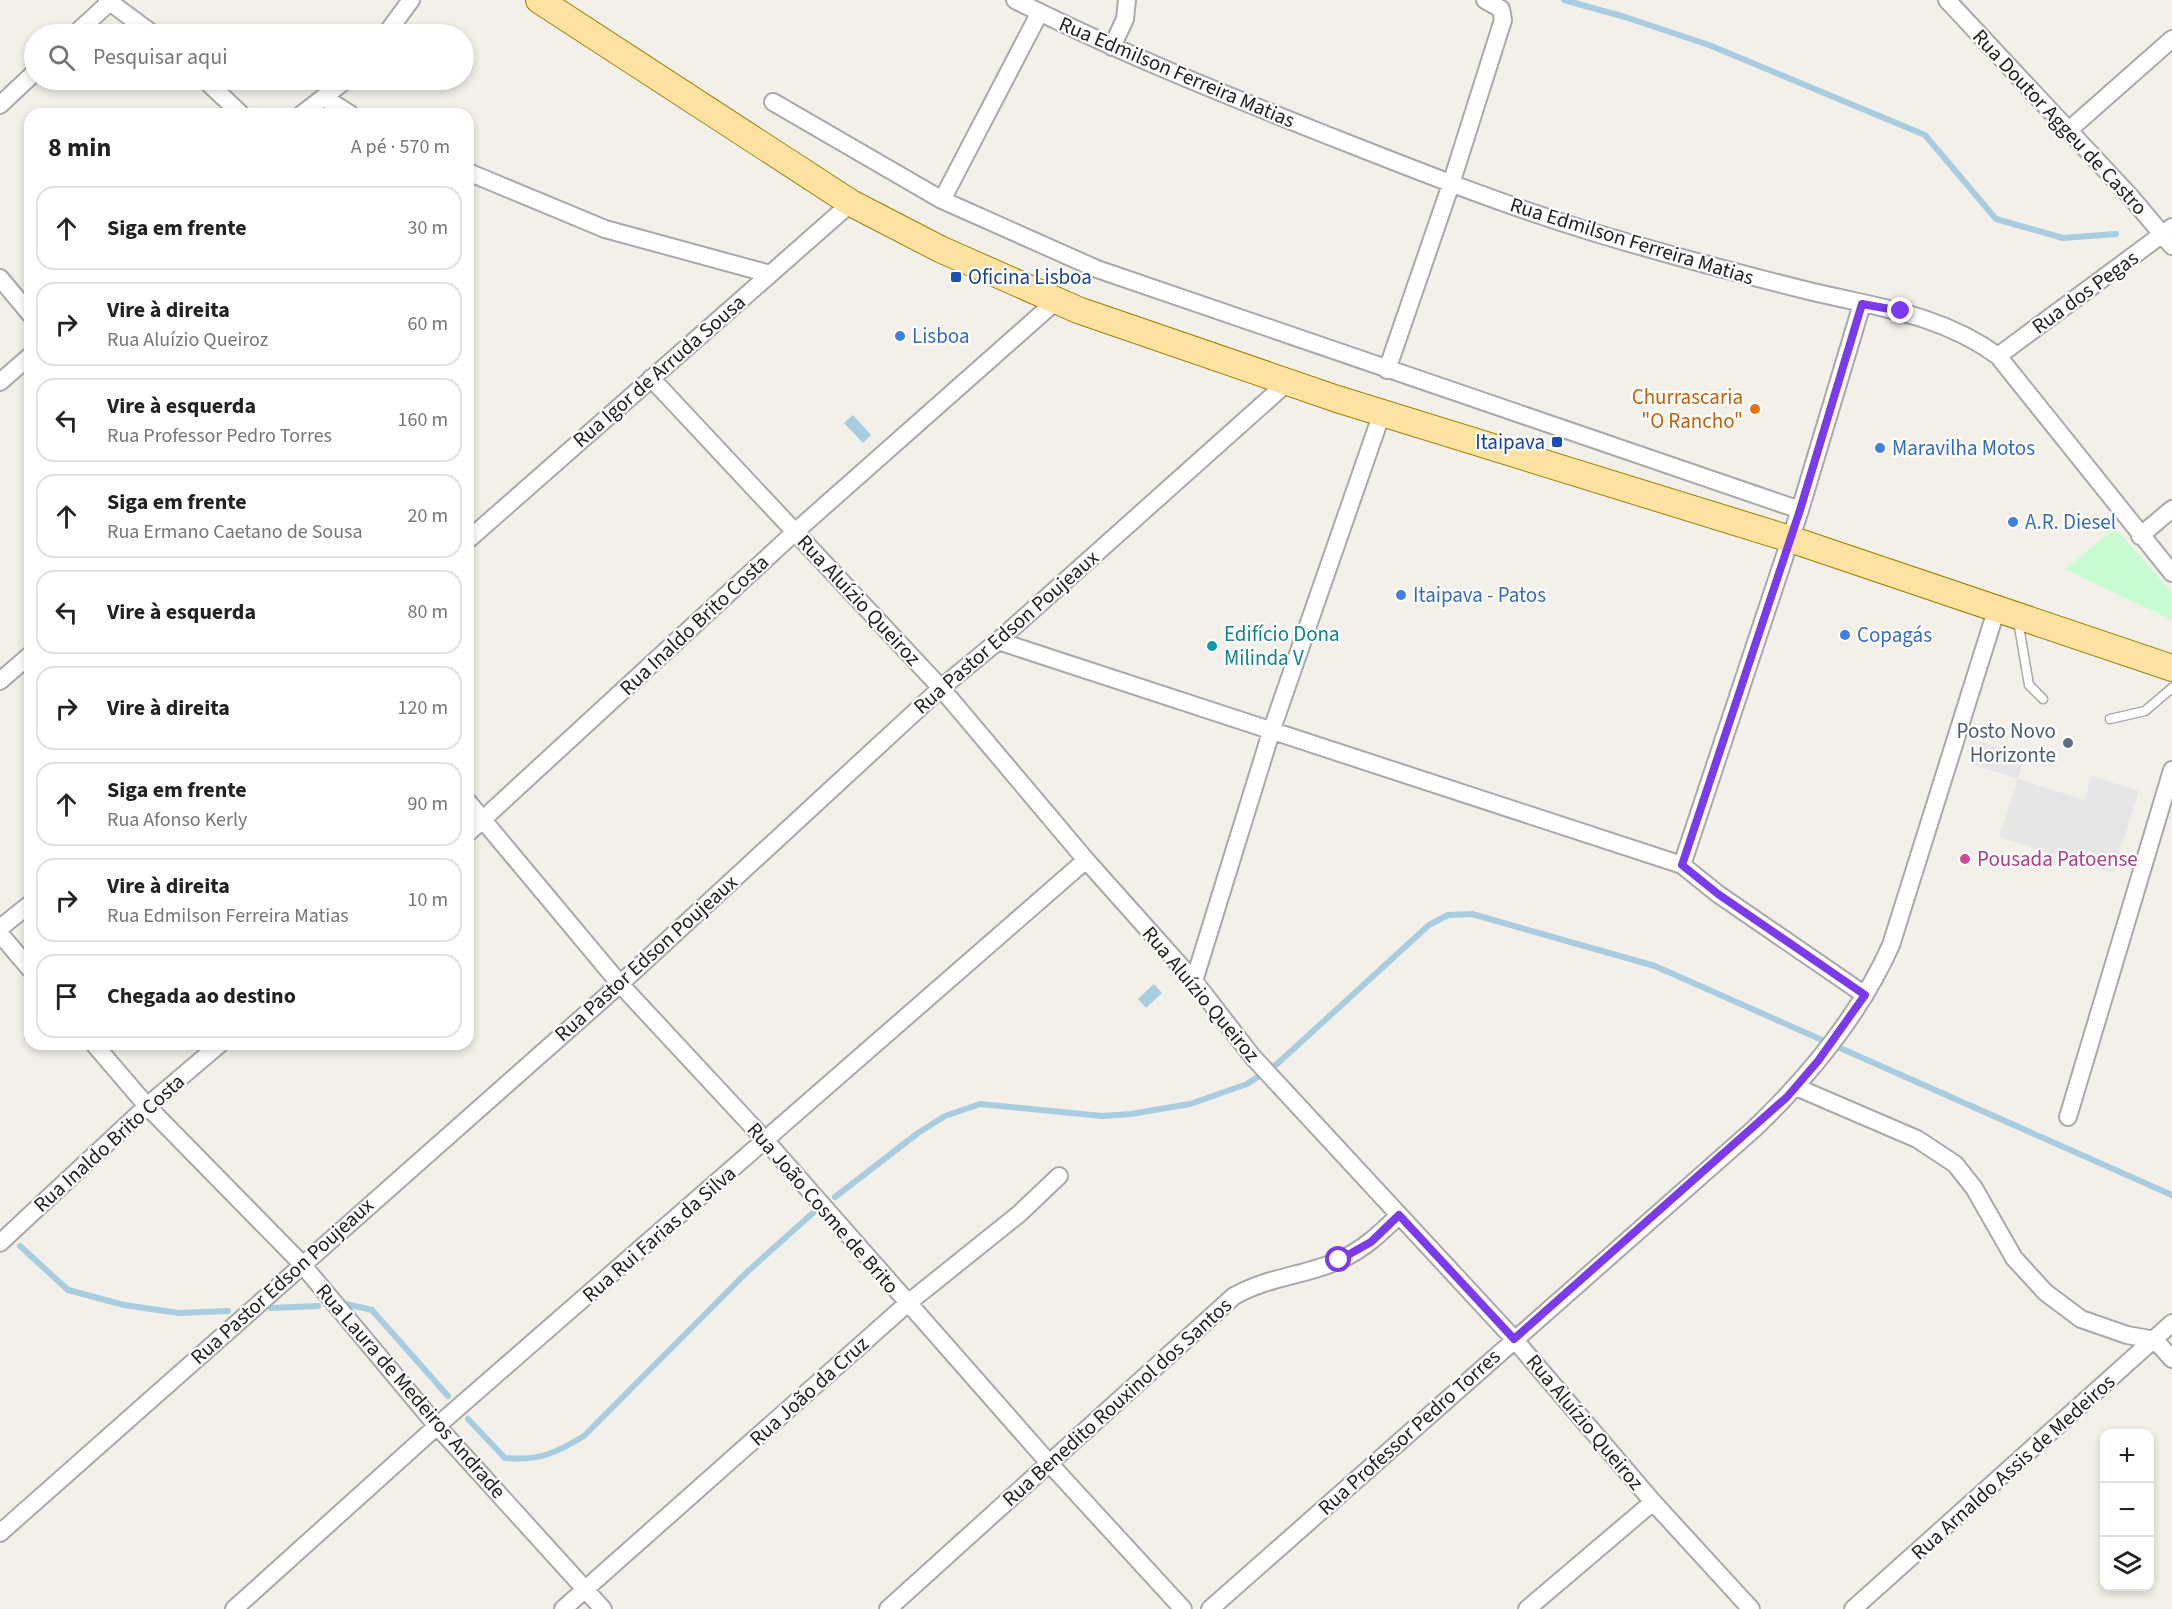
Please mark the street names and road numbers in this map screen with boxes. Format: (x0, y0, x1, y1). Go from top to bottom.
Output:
street label: Rua Edmilson Ferreira Matias (1054, 9, 1300, 135)
street label: Rua Doutor Aggeu de Castro (1966, 22, 2154, 222)
street label: Rua Edmilson Ferreira Matias (1506, 190, 1758, 292)
street label: Rua dos Pegas (2025, 243, 2145, 341)
street label: Rua Igor de Arruda Sousa (566, 287, 752, 455)
street label: Rua Aluízio Queiroz (790, 528, 928, 672)
street label: Rua Pastor Edson Poujeaux (907, 543, 1106, 721)
street label: Rua Inaldo Brito Costa (613, 548, 775, 702)
street label: Rua Pastor Edson Poujeaux (548, 867, 745, 1048)
street label: Rua Aluízio Queiroz (1135, 919, 1267, 1069)
street label: Rua Inaldo Brito Costa (27, 1067, 191, 1219)
street label: Rua João Cosme de Brito (740, 1116, 906, 1300)
street label: Rua Rui Farias da Silva (575, 1159, 743, 1309)
street label: Rua Pastor Edson Poujeaux (184, 1190, 381, 1371)
street label: Rua Laura de Medeiros Andrade (309, 1277, 513, 1505)
street label: Rua Benedito Rouxinol dos Santos (996, 1290, 1239, 1513)
street label: Rua João da Cruz (743, 1329, 875, 1453)
street label: Rua Professor Pedro Torres (1311, 1342, 1507, 1522)
street label: Rua Aluízio Queiroz (1519, 1347, 1651, 1497)
street label: Rua Arnaldo Assis de Medeiros (1904, 1367, 2122, 1567)

